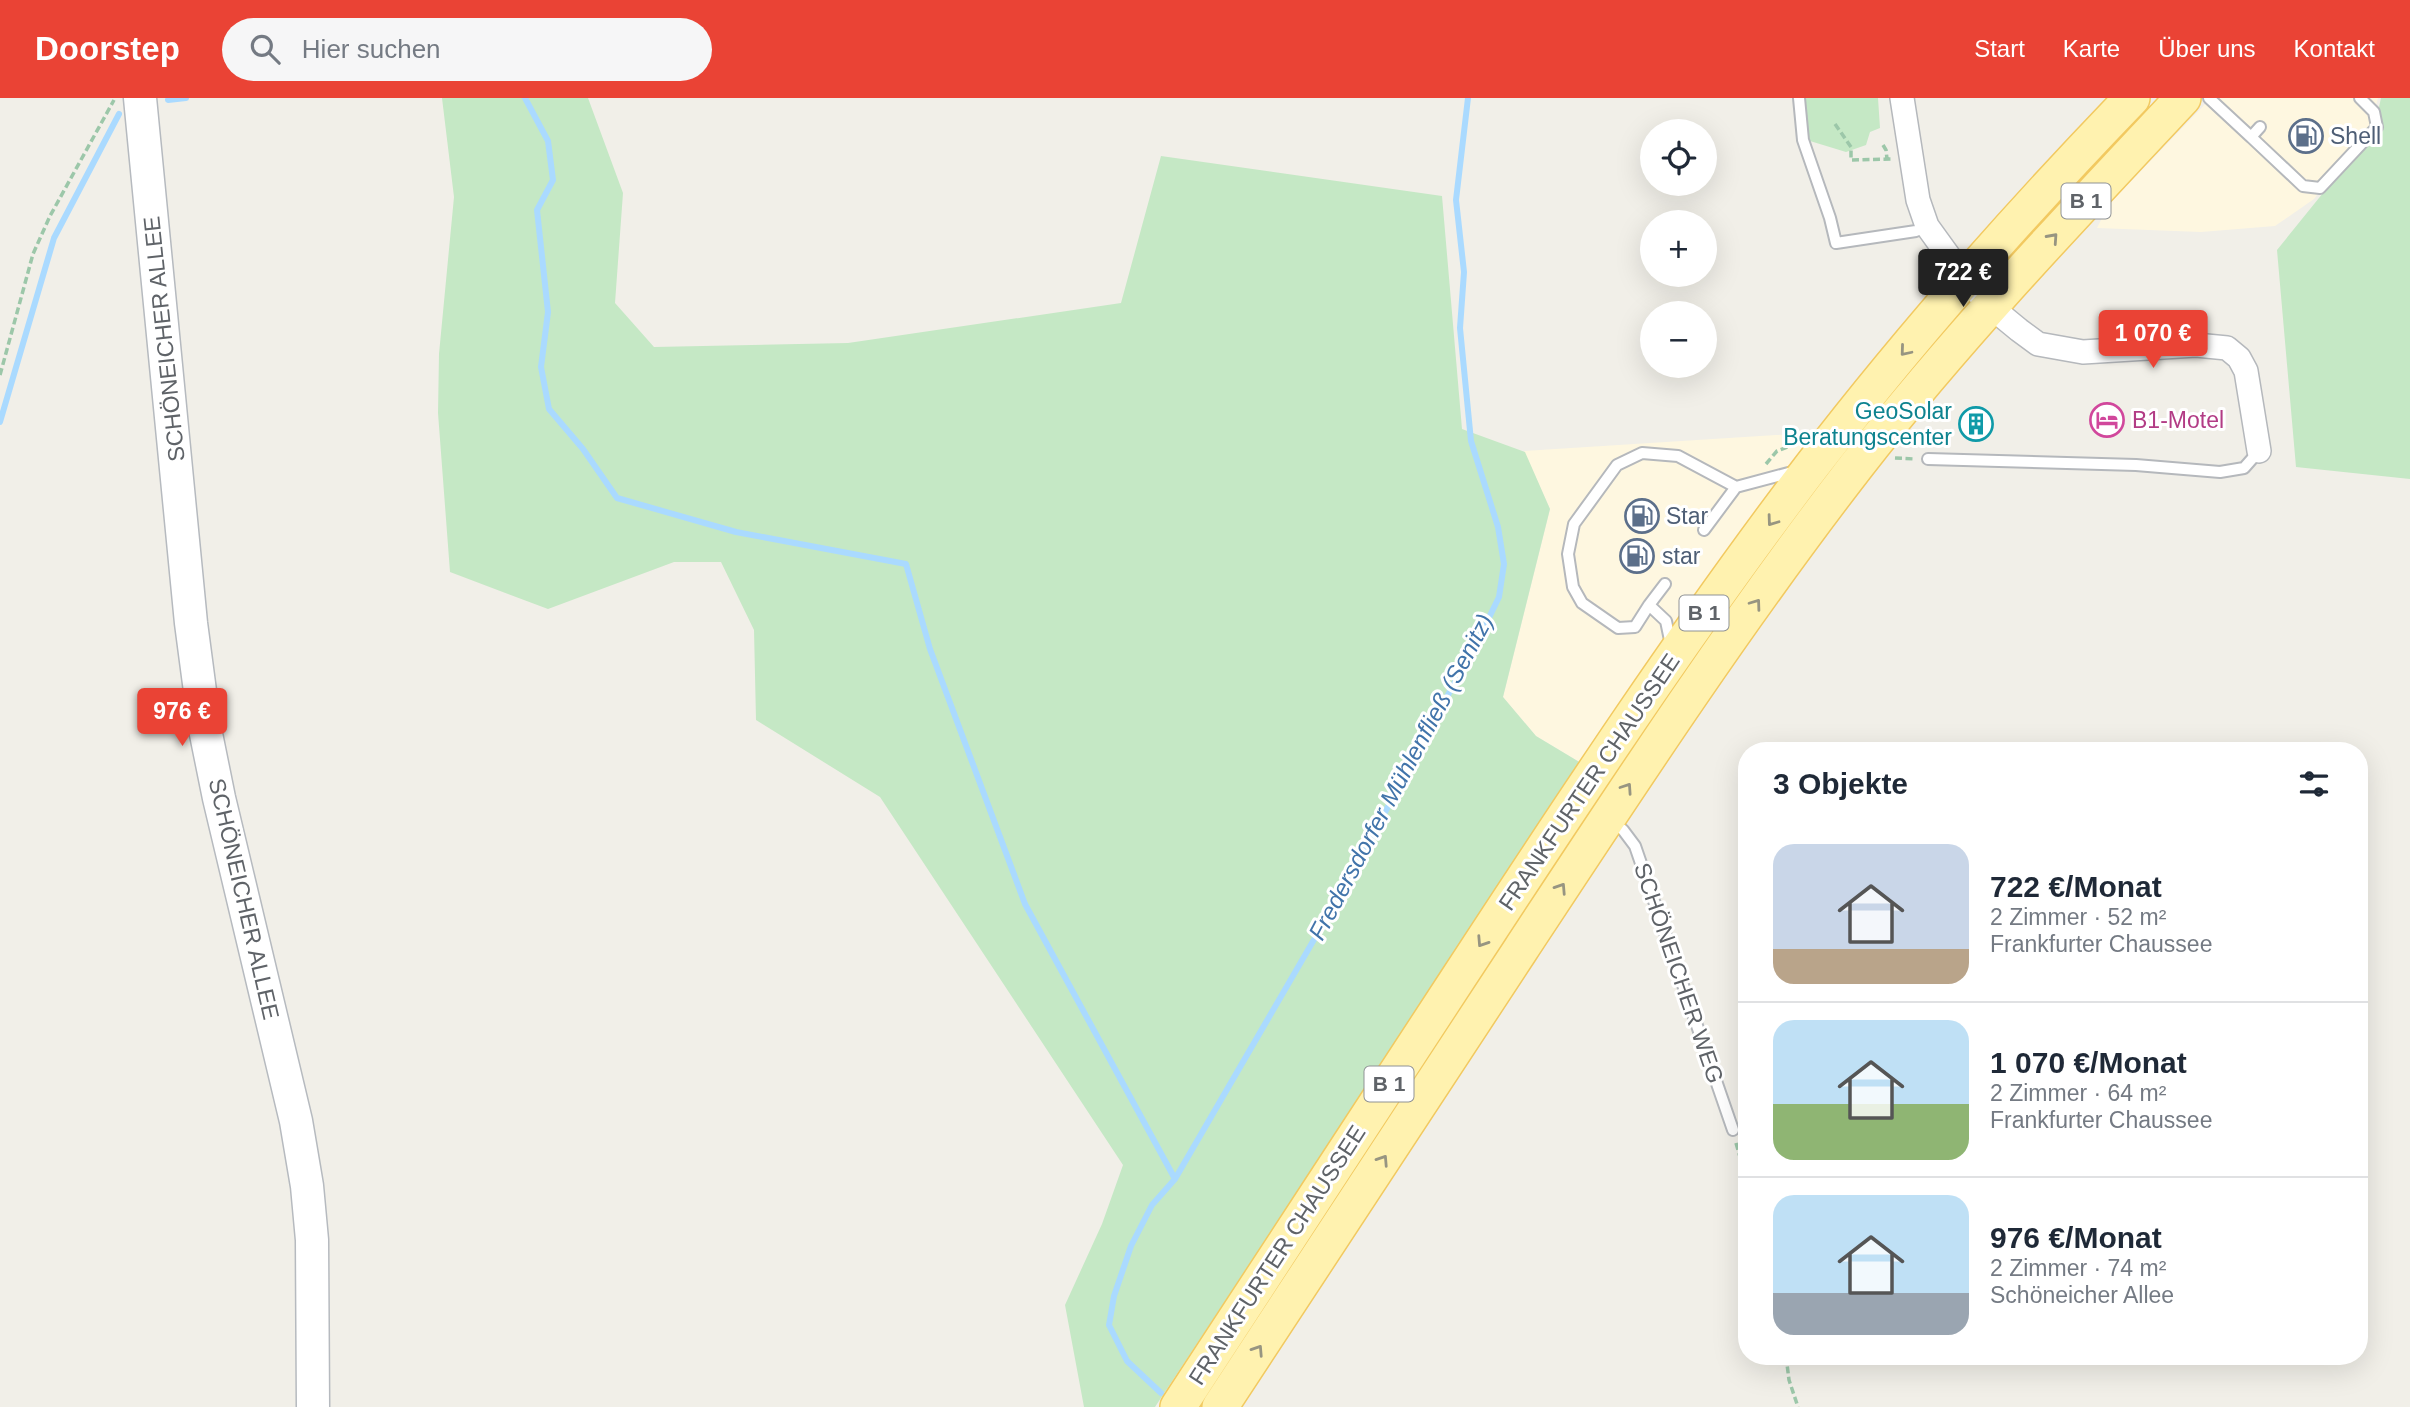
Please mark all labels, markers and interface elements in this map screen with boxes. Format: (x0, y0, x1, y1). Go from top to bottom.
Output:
search box (222, 18, 712, 81)
text: Doorstep (35, 30, 180, 67)
icon: search (246, 30, 284, 68)
text: Hier suchen (302, 34, 441, 64)
text: Start (1974, 35, 2025, 62)
text: Karte (2063, 35, 2120, 62)
text: Über uns (2158, 35, 2256, 62)
text: Kontakt (2294, 35, 2375, 62)
fuel station icon: Shell (2287, 117, 2325, 155)
map controls (1640, 119, 1717, 378)
button: locate (1640, 119, 1717, 196)
place label: Shell (2330, 123, 2381, 149)
road number: B 1 (2062, 184, 2110, 218)
button: + (1640, 210, 1717, 287)
street label: SCHÖNEICHER ALLEE (138, 215, 190, 463)
one-way arrow (2045, 233, 2057, 246)
pin: 722 € (1914, 250, 2012, 309)
text: 722 € (1934, 259, 1992, 285)
button: − (1640, 301, 1717, 378)
pin: 1 070 € (2088, 310, 2218, 370)
text: 1 070 € (2115, 320, 2191, 346)
one-way arrow (1901, 342, 1913, 355)
place label: GeoSolar Beratungscenter (1783, 398, 1952, 450)
hotel icon: B1-Motel (2088, 401, 2126, 439)
building icon: GeoSolar Beratungscenter (1957, 405, 1995, 443)
place label: B1-Motel (2132, 407, 2224, 433)
fuel station icon: Star (1623, 497, 1661, 535)
place label: Star (1666, 503, 1709, 529)
one-way arrow (1767, 513, 1780, 526)
fuel station icon: star (1618, 537, 1656, 575)
place label: star (1662, 543, 1701, 569)
road number: B 1 (1680, 596, 1728, 630)
one-way arrow (1748, 599, 1760, 612)
water label: Fredersdorfer Mühlenfließ (Senitz) (1303, 609, 1498, 944)
street label: FRANKFURTER CHAUSSEE (1493, 649, 1685, 915)
pin: 976 € (133, 688, 231, 748)
text: 976 € (153, 698, 211, 724)
icon: filters (2295, 765, 2333, 803)
text: 3 Objekte (1773, 767, 1908, 800)
street label: SCHÖNEICHER ALLEE (204, 776, 284, 1022)
one-way arrow (1619, 783, 1632, 796)
street label: SCHÖNEICHER WEG (1629, 859, 1729, 1087)
text: 722 €/Monat (1990, 870, 2162, 903)
icon: home (1829, 872, 1913, 956)
one-way arrow (1553, 882, 1566, 895)
text: 2 Zimmer · 52 m² (1990, 904, 2166, 930)
text: Frankfurter Chaussee (1990, 931, 2212, 957)
one-way arrow (1477, 934, 1490, 947)
text: 1 070 €/Monat (1990, 1046, 2187, 1079)
icon: home (1829, 1048, 1913, 1132)
road number: B 1 (1364, 1066, 1414, 1102)
text: 2 Zimmer · 64 m² (1990, 1080, 2166, 1106)
text: Frankfurter Chaussee (1990, 1107, 2212, 1133)
street label: FRANKFURTER CHAUSSEE (1183, 1121, 1371, 1389)
one-way arrow (1374, 1155, 1387, 1168)
text: 976 €/Monat (1990, 1221, 2162, 1254)
icon: home (1829, 1223, 1913, 1307)
text: 2 Zimmer · 74 m² (1990, 1255, 2166, 1281)
text: Schöneicher Allee (1990, 1282, 2174, 1308)
one-way arrow (1249, 1345, 1262, 1358)

